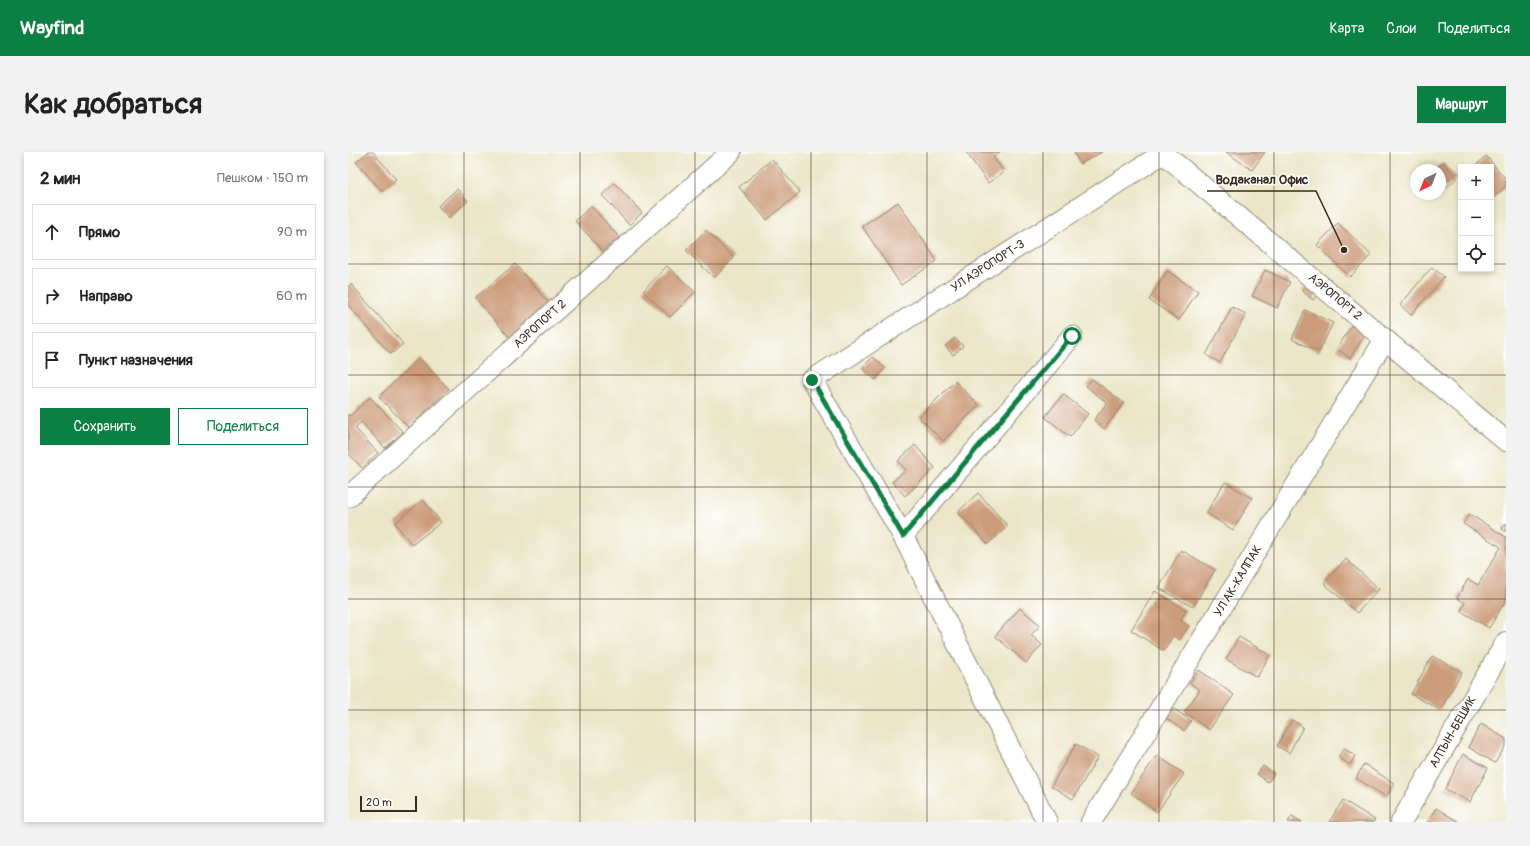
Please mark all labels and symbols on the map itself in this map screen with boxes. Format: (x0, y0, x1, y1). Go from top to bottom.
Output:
north arrow (1410, 164, 1446, 200)
callout: Водаканал Офис (1207, 166, 1316, 191)
text: Водаканал Офис (1216, 172, 1309, 188)
street label: УЛ АЭРОПОРТ-3 (948, 236, 1028, 295)
street label: АЭРОПОРТ 2 (1305, 270, 1365, 324)
street label: АЭРОПОРТ 2 (511, 296, 570, 351)
route start (1063, 327, 1081, 345)
route end (803, 371, 821, 389)
street label: УЛ АК-КАЛПАК (1211, 543, 1265, 619)
street label: АЛТЫН-БЕШИК (1426, 693, 1480, 771)
scale bar (360, 794, 417, 813)

